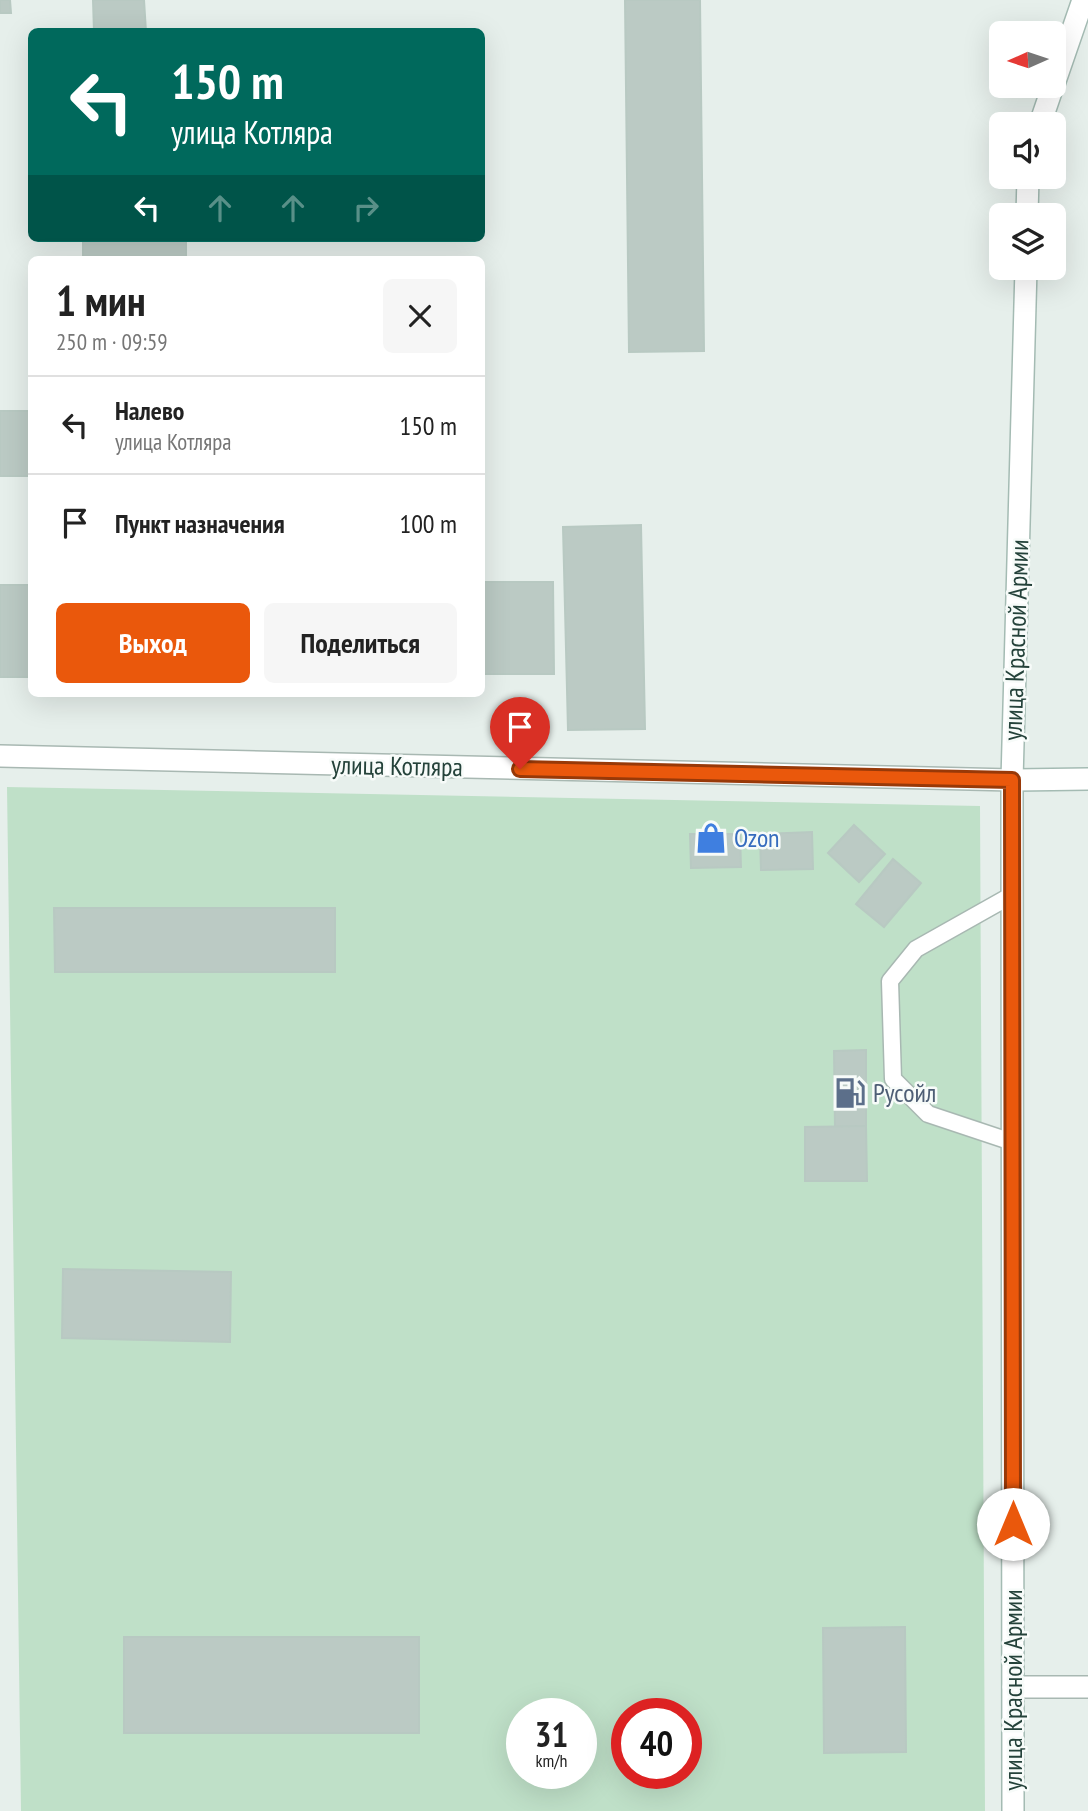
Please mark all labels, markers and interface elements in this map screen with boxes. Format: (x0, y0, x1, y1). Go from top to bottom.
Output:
north arrow (989, 21, 1066, 98)
map controls (989, 21, 1066, 280)
text: 150 m (171, 49, 284, 113)
icon: left (56, 56, 147, 147)
text: улица Котляра (171, 111, 333, 153)
button: sound (989, 112, 1066, 189)
icon: left (128, 189, 166, 227)
icon: ahead (201, 189, 239, 227)
icon: ahead (274, 189, 312, 227)
icon: right (347, 189, 385, 227)
button: layers (989, 203, 1066, 280)
text: 1 мин (56, 273, 146, 328)
button: close (383, 279, 457, 353)
text: 250 m · 09:59 (56, 327, 168, 356)
text: Налево (115, 394, 184, 427)
icon: left (56, 406, 94, 444)
text: 150 m (399, 409, 457, 442)
text: улица Котляра (115, 427, 231, 456)
icon: arrive (56, 504, 94, 542)
text: Пункт назначения (115, 507, 285, 540)
text: 100 m (399, 507, 457, 540)
street label: улица Красной Армии (995, 539, 1036, 741)
button: Выход (56, 603, 250, 683)
button: Поделиться (264, 603, 457, 683)
pin (490, 697, 550, 769)
icon: arrive (501, 708, 539, 746)
street label: улица Котляра (331, 748, 463, 783)
shop icon: Ozon (694, 821, 728, 855)
place label: Ozon (734, 821, 780, 854)
fuel station icon: Русойл (833, 1076, 867, 1110)
place label: Русойл (873, 1076, 936, 1109)
position arrow (976, 1487, 1050, 1561)
street label: улица Красной Армии (996, 1589, 1029, 1791)
speed limit sign: 40 (611, 1698, 702, 1789)
text: 31 (535, 1711, 568, 1757)
text: km/h (536, 1749, 567, 1772)

